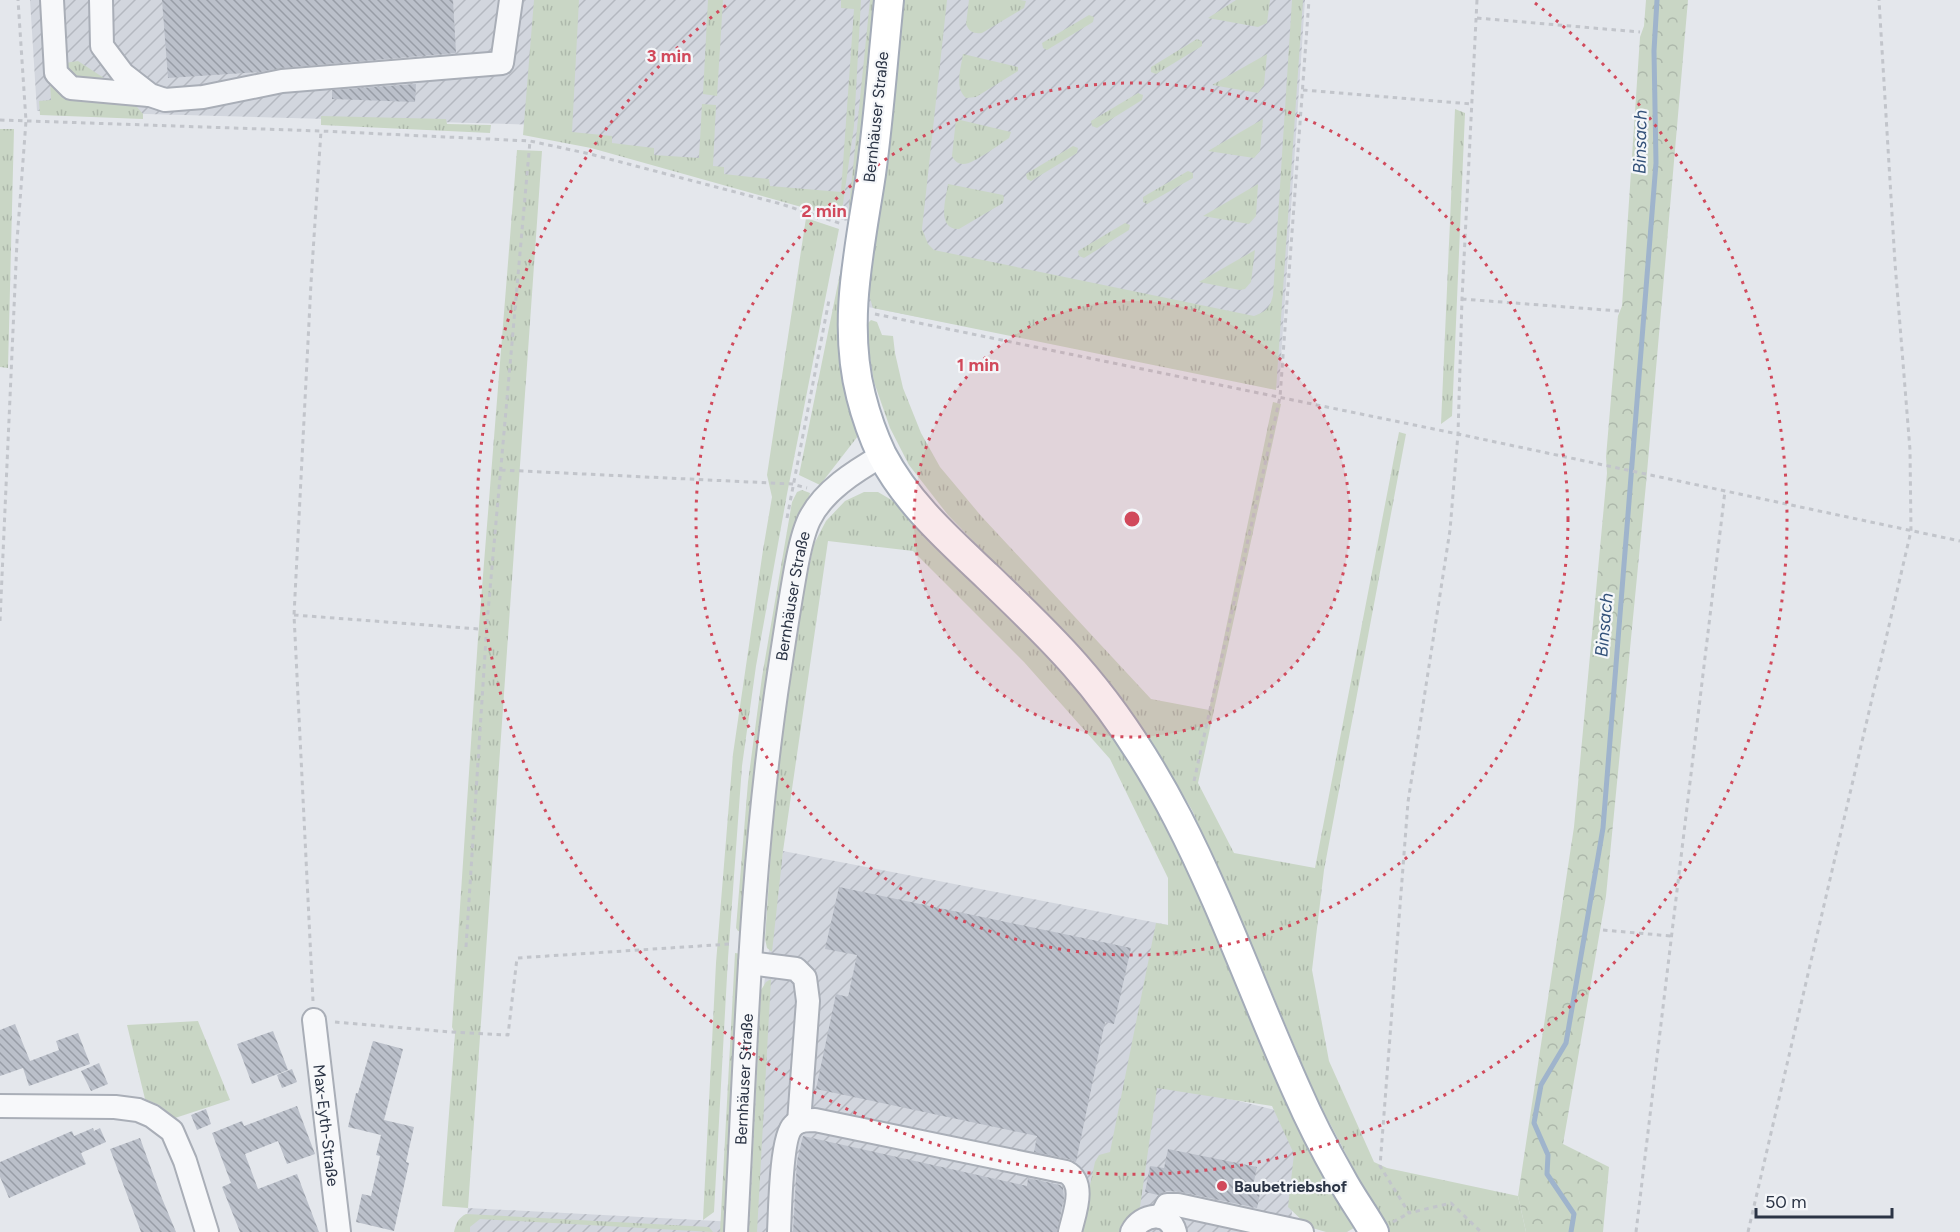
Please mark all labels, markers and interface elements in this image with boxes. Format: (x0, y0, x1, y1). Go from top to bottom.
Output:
text: 3 min (647, 45, 691, 67)
street label: Bernhäuser Straße (860, 50, 892, 183)
water label: Binsach (1628, 110, 1652, 174)
text: 2 min (801, 200, 847, 222)
text: 1 min (957, 354, 999, 376)
centre of rings (1122, 509, 1142, 529)
street label: Bernhäuser Straße (772, 528, 814, 662)
water label: Binsach (1590, 592, 1618, 658)
street label: Bernhäuser Straße (731, 1013, 757, 1145)
street label: Max-Eyth-Straße (310, 1063, 343, 1188)
place label: Baubetriebshof (1234, 1177, 1348, 1196)
marker: Baubetriebshof (1215, 1179, 1229, 1193)
scale bar (1756, 1181, 1892, 1219)
text: 50 m (1765, 1191, 1807, 1213)

